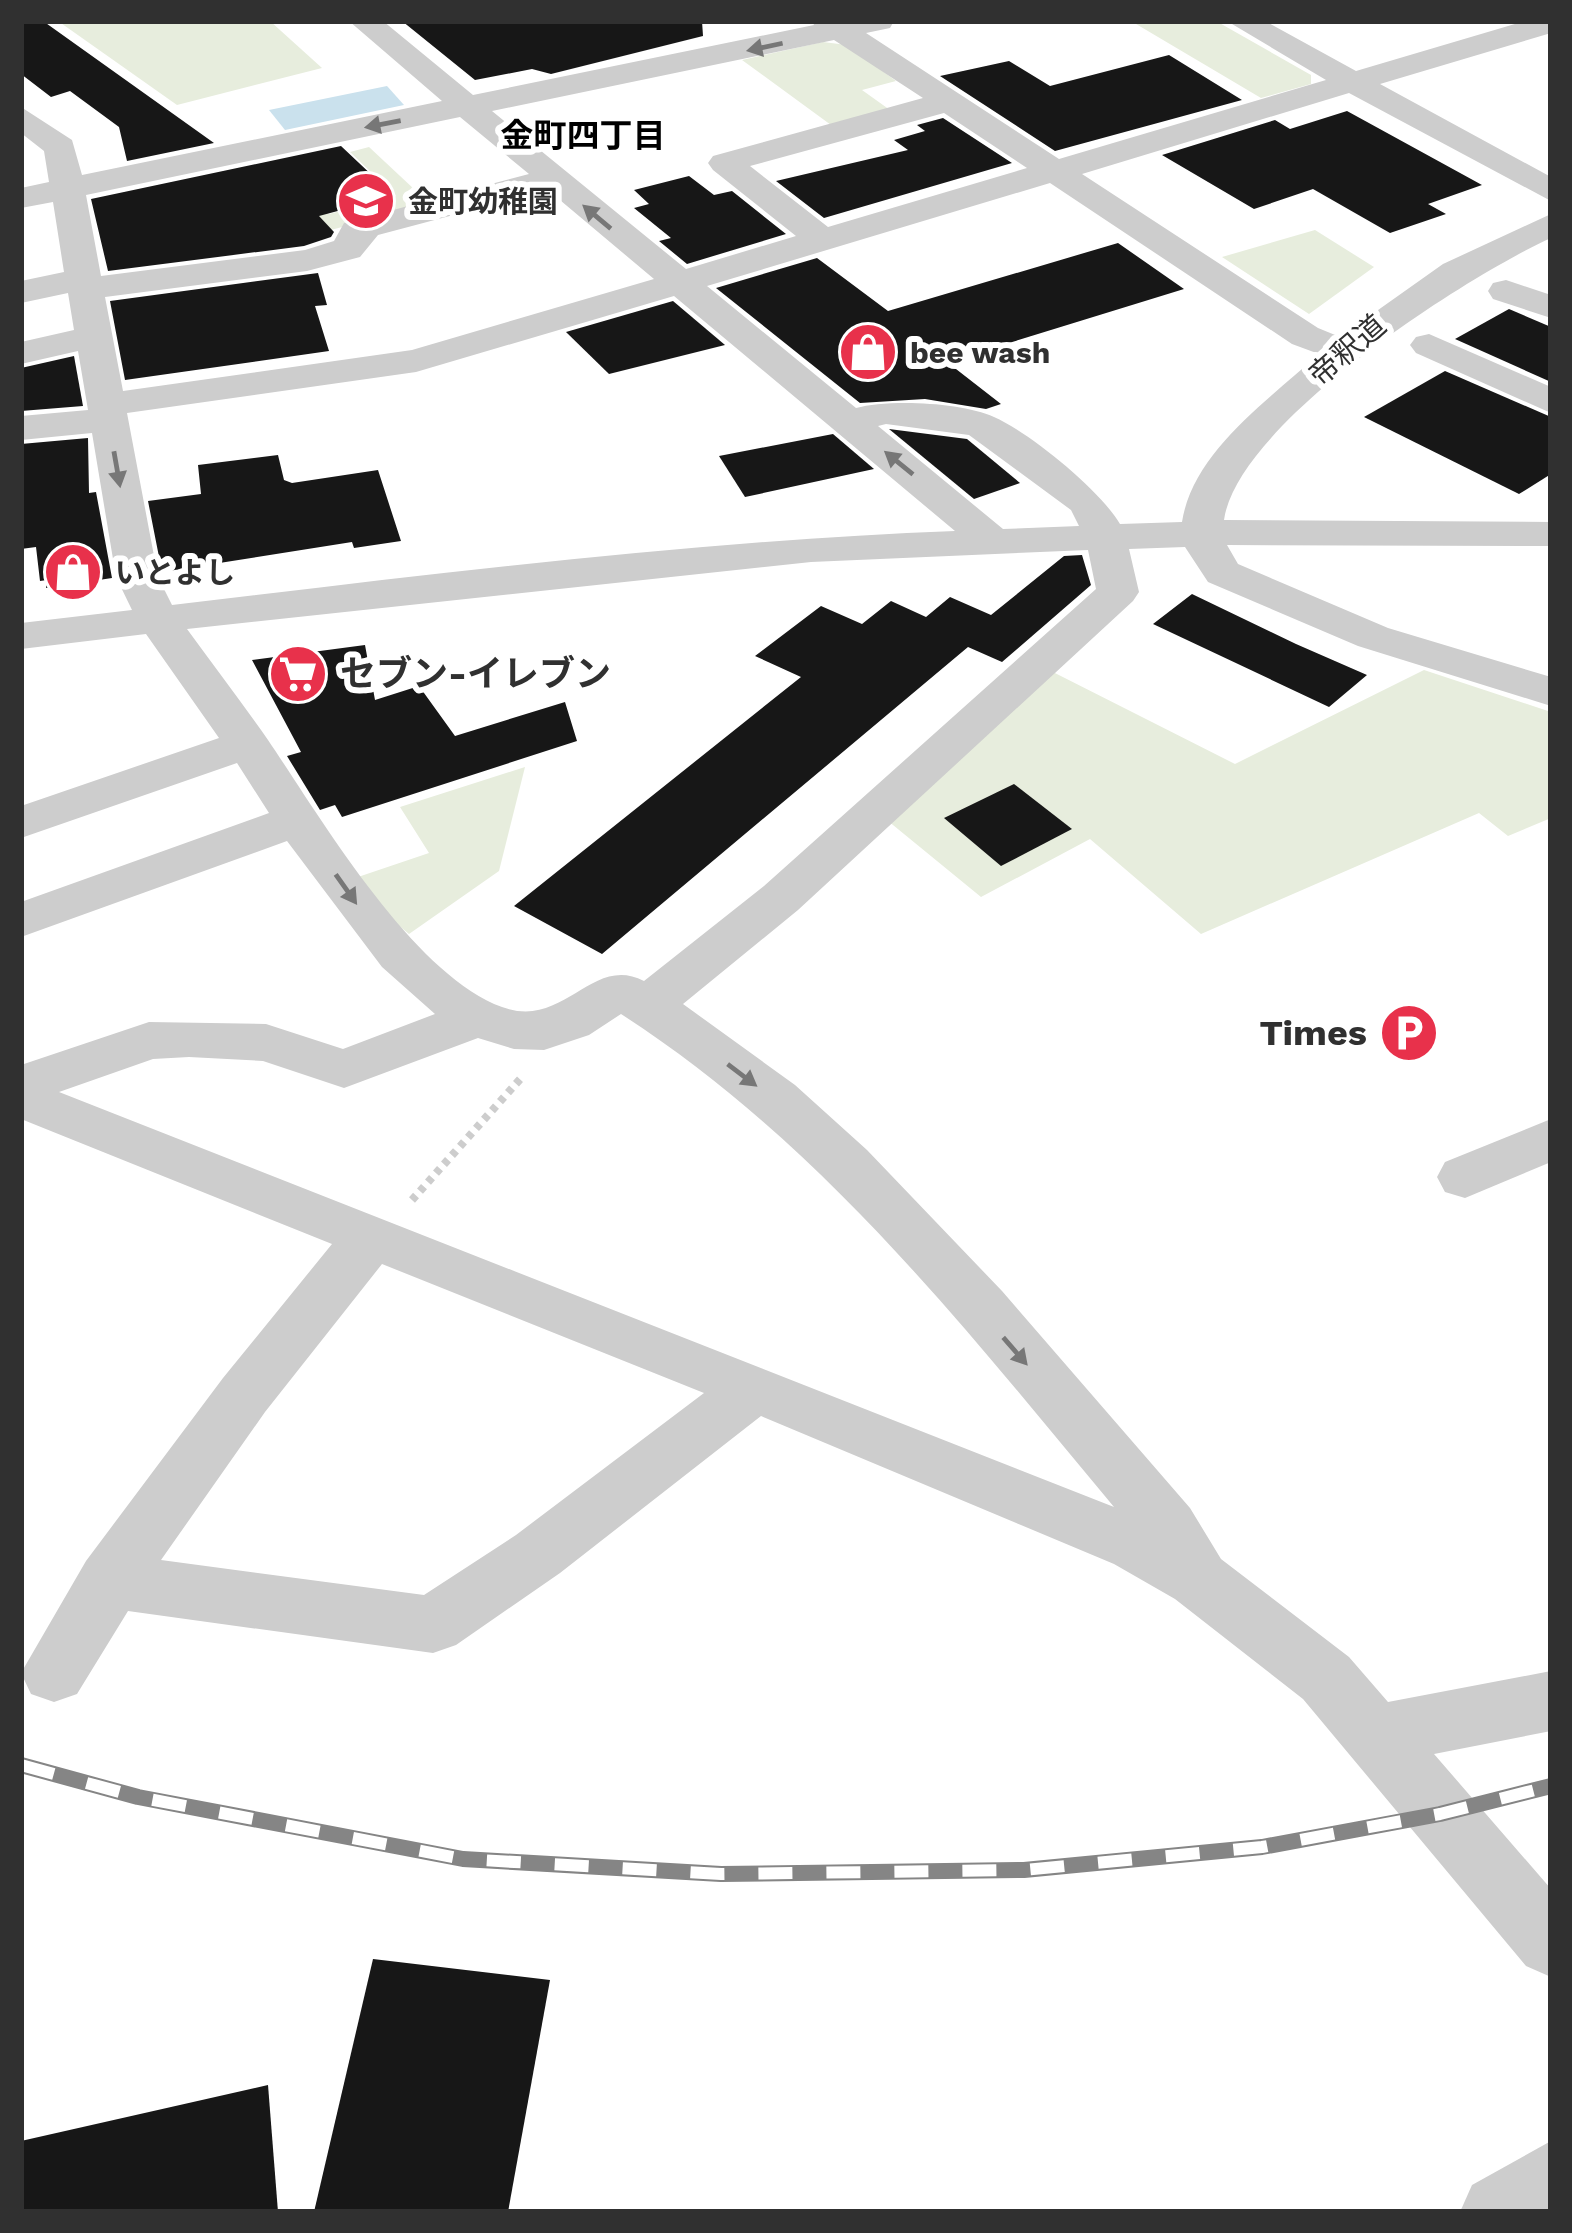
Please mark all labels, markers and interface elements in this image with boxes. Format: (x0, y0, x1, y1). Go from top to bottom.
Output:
one-way arrow (746, 38, 784, 57)
one-way arrow (363, 115, 401, 134)
district label: 金町四丁目 (501, 116, 666, 155)
school or university icon: 金町幼稚園 (335, 170, 397, 232)
place label: 金町幼稚園 (408, 184, 558, 219)
one-way arrow (581, 204, 612, 230)
street label: 帝釈道 (1302, 307, 1392, 393)
shop icon: bee wash (837, 321, 899, 383)
place label: bee wash (910, 335, 1050, 370)
one-way arrow (108, 451, 127, 488)
one-way arrow (884, 451, 915, 476)
shop icon: いとよし (42, 541, 104, 603)
place label: いとよし (115, 555, 235, 590)
supermarket icon: セブン-イレブン (267, 643, 329, 705)
place label: セブン-イレブン (340, 653, 611, 695)
one-way arrow (334, 873, 357, 906)
parking icon: Times (1378, 1002, 1440, 1064)
place label: Times (1260, 1012, 1367, 1054)
one-way arrow (726, 1062, 758, 1086)
one-way arrow (1002, 1336, 1028, 1366)

